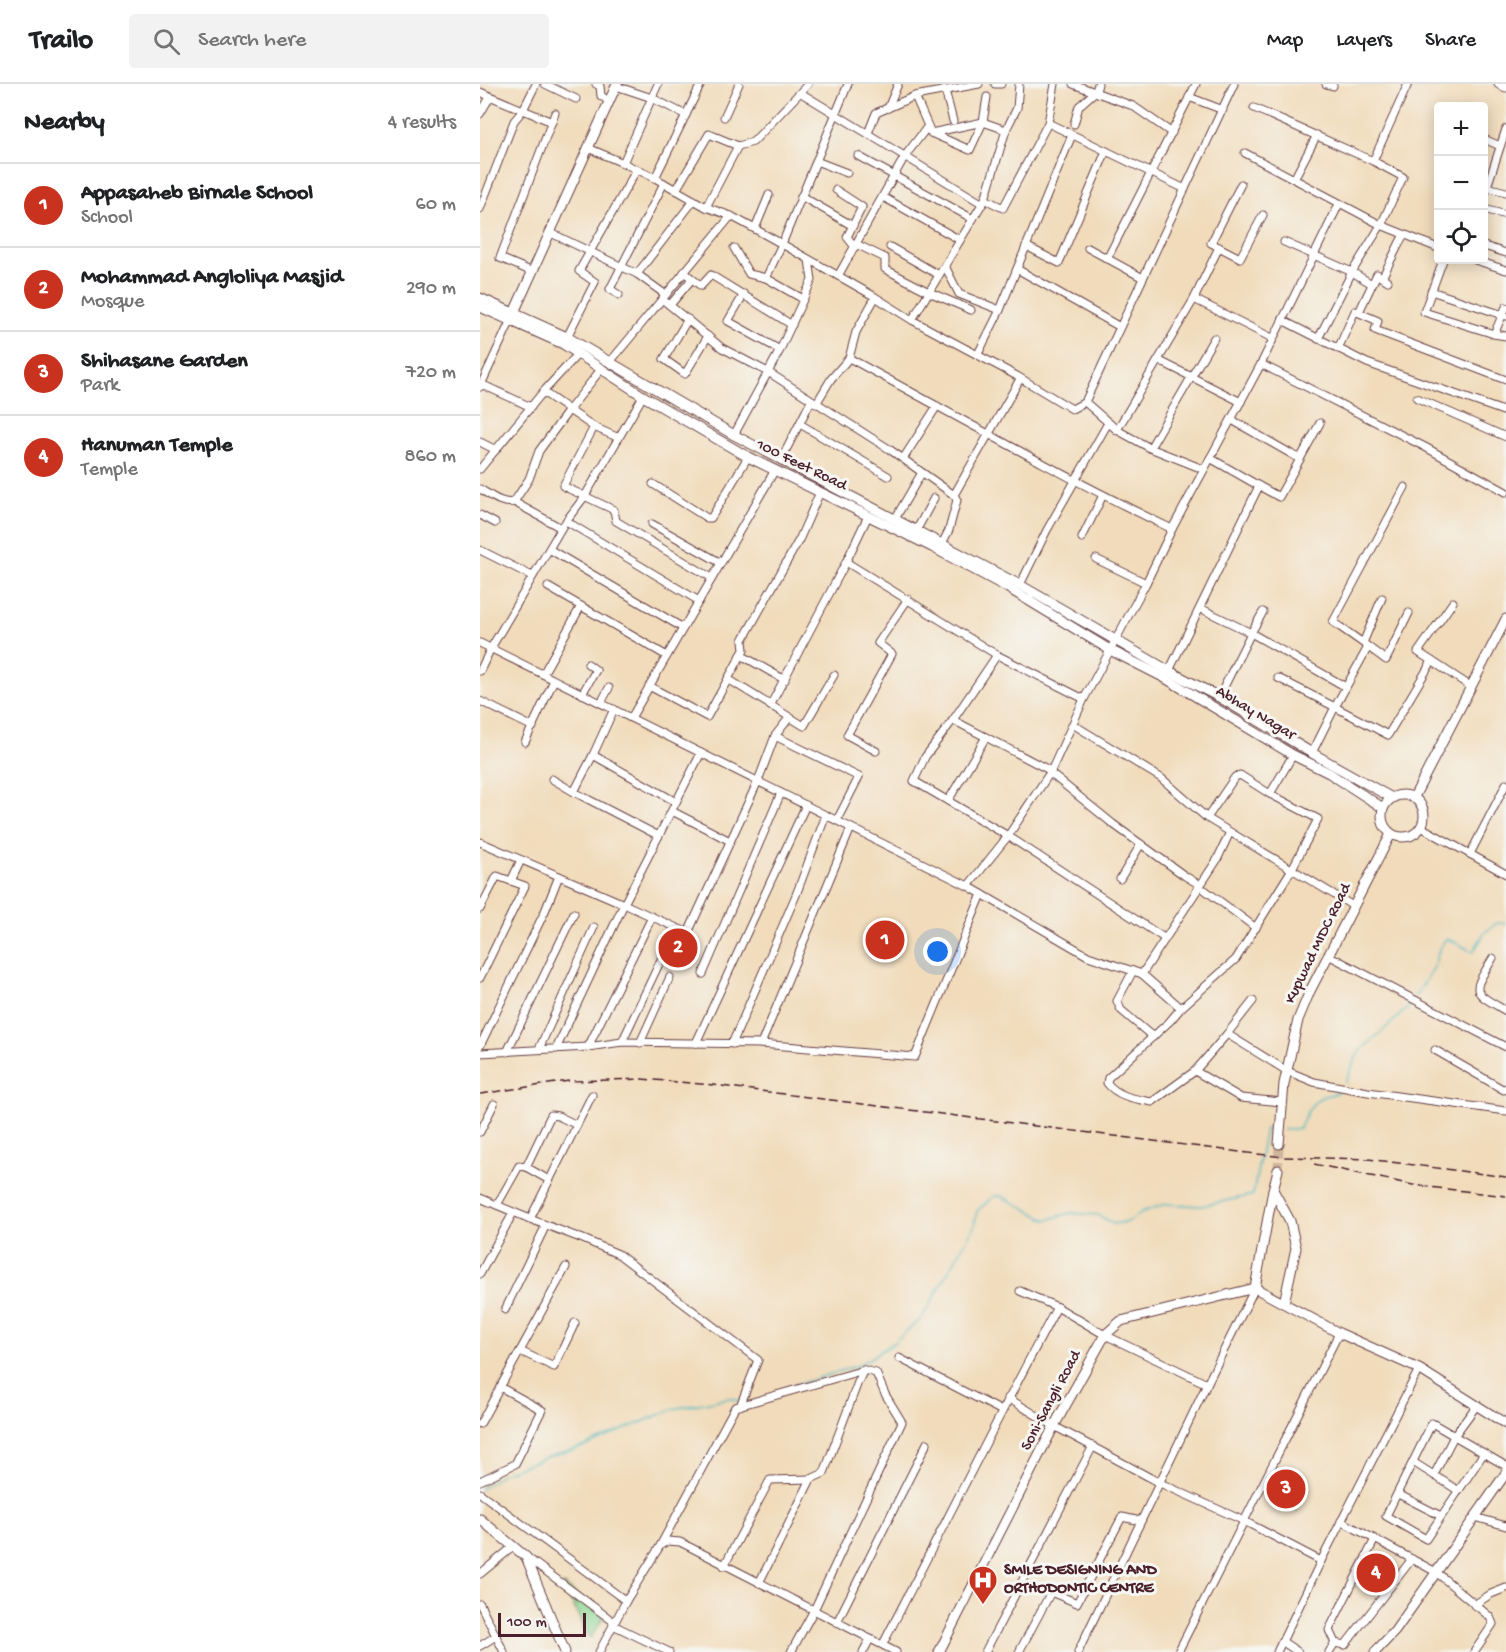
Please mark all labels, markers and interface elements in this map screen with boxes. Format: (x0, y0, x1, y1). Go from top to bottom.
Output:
search box (129, 14, 549, 68)
text: Trailo (30, 25, 93, 58)
icon: search (150, 25, 183, 58)
text: Search here (198, 28, 306, 54)
text: Map (1267, 29, 1303, 54)
text: Layers (1336, 29, 1392, 54)
text: Share (1425, 29, 1476, 54)
map controls (1434, 102, 1488, 264)
button: + (1434, 102, 1488, 156)
text: Nearby (24, 108, 105, 139)
text: 4 results (388, 112, 456, 135)
button: − (1434, 156, 1488, 210)
text: Appasaheb Birnale School (81, 181, 313, 207)
text: 1 (39, 194, 48, 217)
text: 60 m (416, 194, 456, 217)
text: School (81, 207, 133, 230)
button: locate (1434, 210, 1488, 264)
text: Mohammad Angloliya Masjid (81, 265, 343, 291)
text: 2 (39, 278, 48, 301)
text: 290 m (406, 278, 456, 301)
text: Mosque (81, 291, 144, 314)
text: Shihasane Garden (81, 349, 248, 375)
text: 3 (38, 362, 49, 385)
text: 720 m (406, 362, 456, 385)
text: Park (81, 375, 119, 398)
text: Hanuman Temple (81, 433, 233, 459)
street label: 100 Feet Road (752, 435, 851, 497)
text: 4 (39, 446, 48, 469)
text: 860 m (405, 446, 456, 469)
text: Temple (81, 459, 138, 482)
street label: Abhay Nagar (1212, 683, 1300, 746)
street label: Kupwad MIDC Road (1282, 879, 1357, 1007)
pin: 1 (866, 918, 904, 962)
pin: 2 (658, 926, 698, 970)
your location (923, 937, 952, 966)
street label: Soni-Sangli Road (1018, 1346, 1087, 1454)
pin: 3 (1266, 1466, 1306, 1512)
pin: 4 (1356, 1550, 1396, 1596)
place label: SMILE DESIGNING AND ORTHODONTIC CENTRE (1004, 1562, 1157, 1599)
hospital icon: SMILE DESIGNING AND ORTHODONTIC CENTRE (967, 1564, 999, 1606)
scale bar (498, 1610, 586, 1638)
text: 100 m (507, 1614, 547, 1633)

